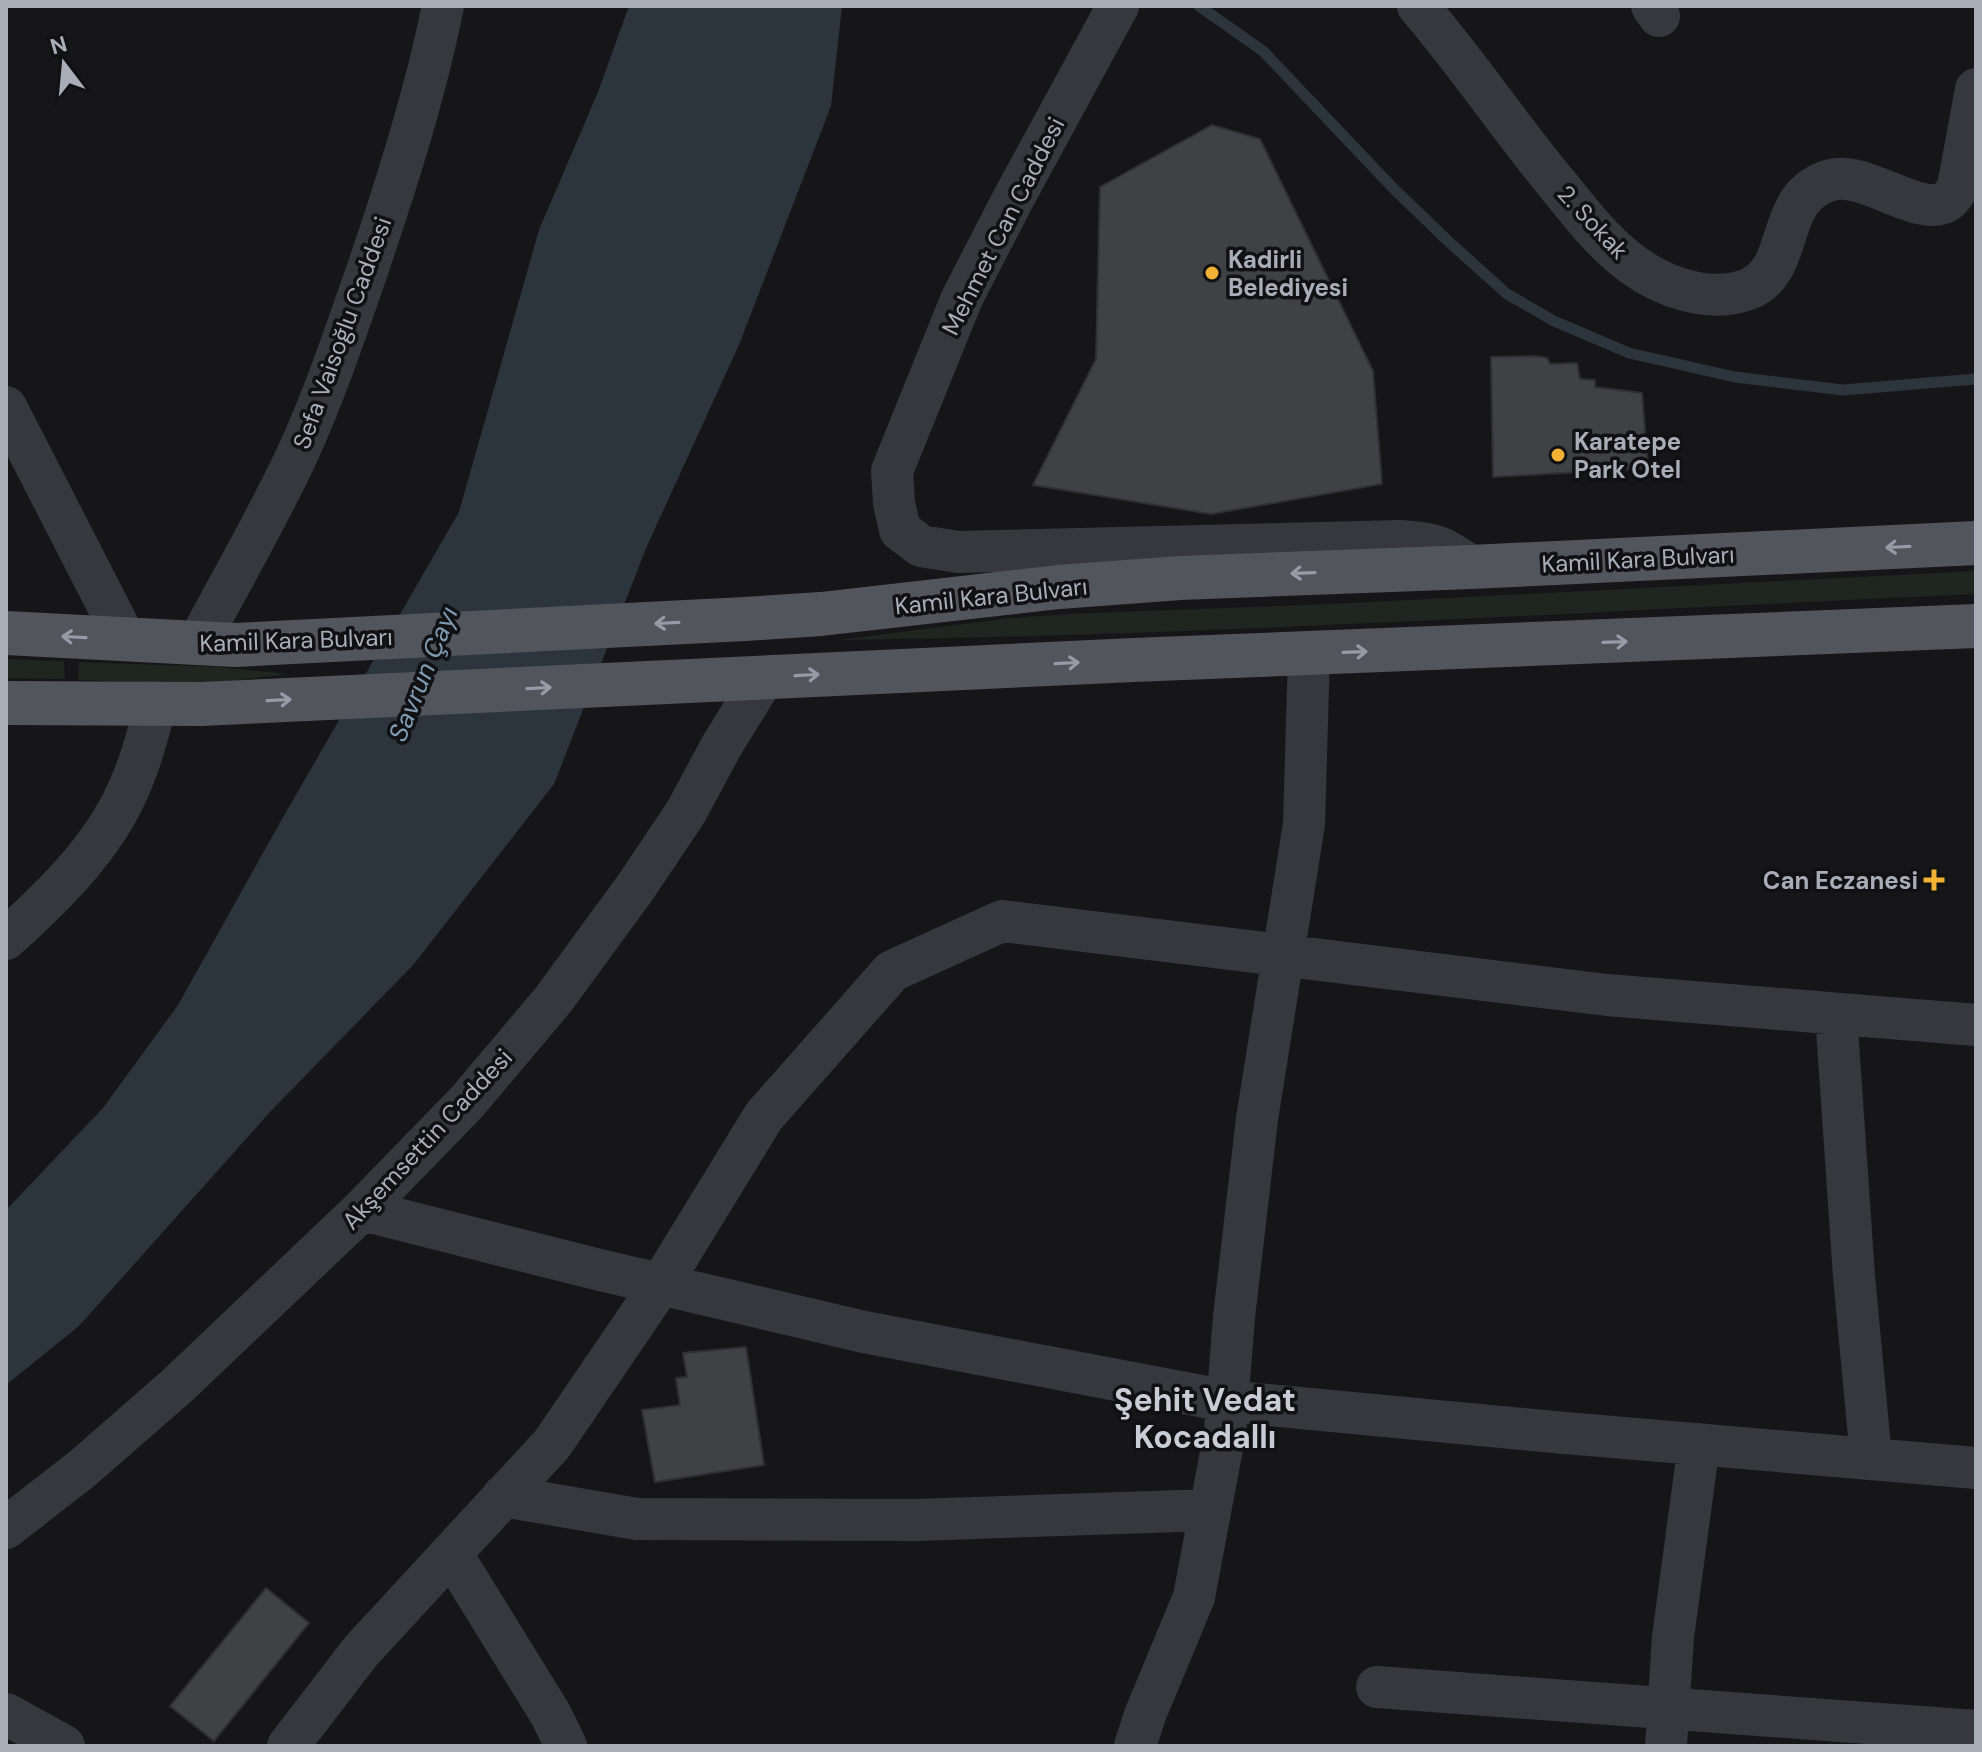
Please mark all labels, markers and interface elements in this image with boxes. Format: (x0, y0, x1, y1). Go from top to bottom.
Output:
north arrow (24, 24, 104, 104)
text: N (47, 29, 70, 61)
street label: Mehmet Can Caddesi (935, 112, 1071, 340)
street label: 2. Sokak (1551, 178, 1635, 266)
street label: Sefa Vaisoğlu Caddesi (286, 213, 398, 453)
place label: Kadirli Belediyesi (1228, 244, 1348, 303)
marker: Kadirli Belediyesi (1203, 264, 1221, 282)
place label: Karatepe Park Otel (1574, 426, 1681, 485)
marker: Karatepe Park Otel (1549, 446, 1567, 464)
street label: Kamil Kara Bulvarı (1541, 538, 1735, 580)
one-way arrow (1885, 540, 1912, 555)
one-way arrow (1290, 566, 1317, 581)
street label: Kamil Kara Bulvarı (893, 570, 1089, 622)
water label: Savrun Çayı (381, 601, 466, 747)
one-way arrow (654, 616, 681, 631)
street label: Kamil Kara Bulvarı (199, 621, 393, 659)
one-way arrow (61, 629, 88, 644)
one-way arrow (1601, 634, 1628, 649)
one-way arrow (1341, 645, 1368, 660)
one-way arrow (1053, 655, 1080, 670)
one-way arrow (793, 667, 820, 682)
one-way arrow (525, 680, 552, 695)
one-way arrow (265, 693, 292, 708)
place label: Can Eczanesi (1763, 865, 1918, 896)
marker: Can Eczanesi (1925, 871, 1943, 889)
street label: Akşemsettin Caddesi (335, 1042, 519, 1236)
district label: Şehit Vedat Kocadallı (1114, 1379, 1296, 1458)

